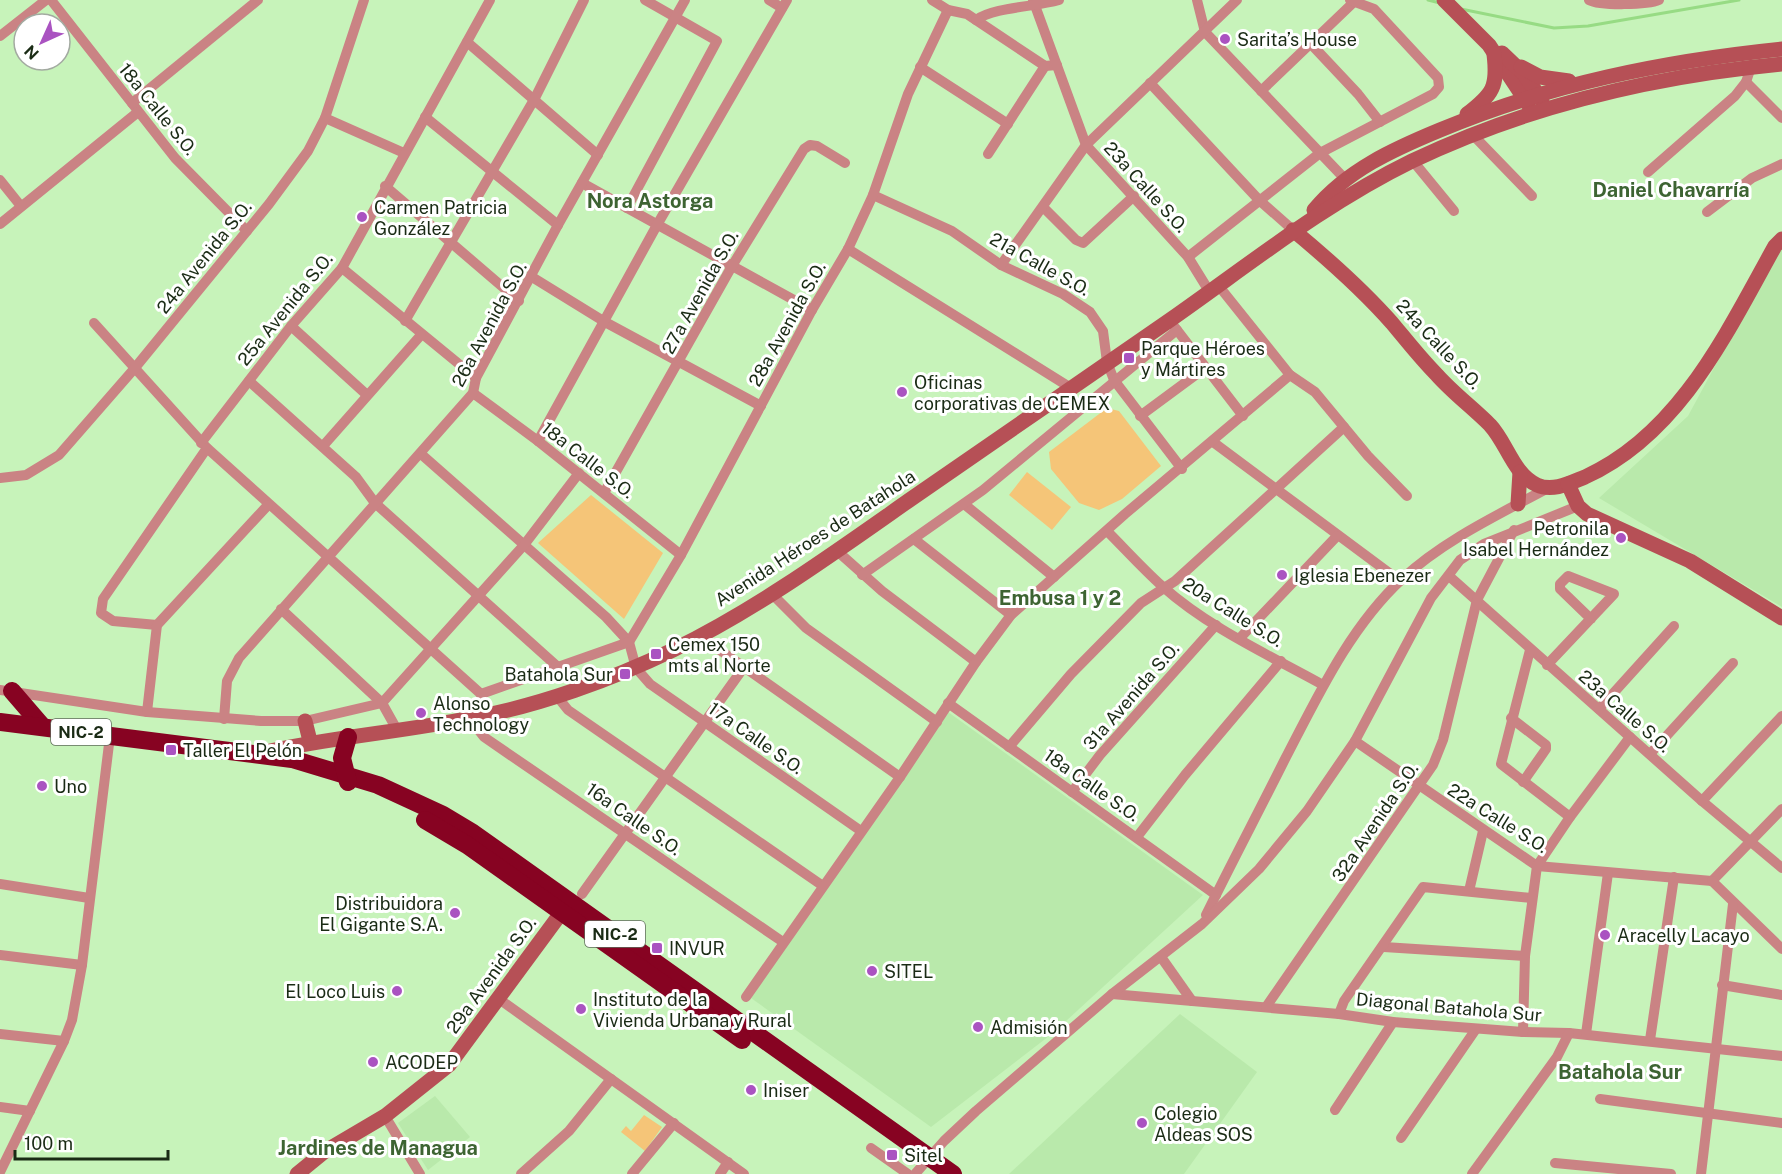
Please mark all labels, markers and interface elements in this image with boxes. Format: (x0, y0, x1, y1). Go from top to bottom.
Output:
north arrow (12, 12, 72, 72)
place label: Sarita’s House (1237, 29, 1357, 50)
marker: Sarita’s House (1218, 32, 1232, 46)
text: N (21, 41, 43, 63)
street label: 18a Calle S.O. (115, 59, 201, 159)
street label: 23a Calle S.O. (1100, 137, 1192, 237)
district label: Daniel Chavarría (1592, 178, 1750, 202)
district label: Nora Astorga (587, 189, 713, 213)
street label: 24a Avenida S.O. (152, 196, 256, 318)
place label: Carmen Patricia González (374, 197, 507, 239)
marker: Carmen Patricia González (355, 210, 369, 224)
street label: 27a Avenida S.O. (657, 226, 743, 358)
street label: 21a Calle S.O. (986, 228, 1094, 300)
street label: 25a Avenida S.O. (233, 248, 337, 370)
street label: 26a Avenida S.O. (447, 258, 531, 390)
street label: 28a Avenida S.O. (744, 258, 830, 390)
street label: 24a Calle S.O. (1392, 295, 1486, 393)
place label: Parque Héroes y Mártires (1141, 338, 1265, 380)
marker: Parque Héroes y Mártires (1122, 351, 1136, 365)
place label: Oficinas corporativas de CEMEX (914, 372, 1110, 414)
marker: Oficinas corporativas de CEMEX (895, 385, 909, 399)
street label: 18a Calle S.O. (537, 417, 639, 503)
street label: Avenida Héroes de Batahola (711, 465, 919, 611)
place label: Petronila Isabel Hernández (1463, 518, 1609, 560)
marker: Petronila Isabel Hernández (1614, 531, 1628, 545)
place label: Iglesia Ebenezer (1294, 565, 1431, 586)
marker: Iglesia Ebenezer (1275, 568, 1289, 582)
street label: 20a Calle S.O. (1179, 573, 1287, 651)
district label: Embusa 1 y 2 (999, 586, 1121, 610)
place label: Cemex 150 mts al Norte (668, 634, 771, 676)
street label: 31a Avenida S.O. (1079, 638, 1183, 754)
marker: Cemex 150 mts al Norte (649, 647, 663, 661)
place label: Batahola Sur (505, 664, 613, 685)
street label: 23a Calle S.O. (1575, 665, 1675, 757)
marker: Batahola Sur (618, 667, 632, 681)
place label: Alonso Technology (433, 693, 530, 735)
street label: 17a Calle S.O. (704, 698, 808, 778)
marker: Alonso Technology (414, 706, 428, 720)
road number: NIC-2 (51, 719, 111, 745)
place label: Taller El Pelón (183, 740, 302, 761)
marker: Taller El Pelón (164, 743, 178, 757)
street label: 18a Calle S.O. (1040, 744, 1144, 826)
street label: 32a Avenida S.O. (1327, 759, 1423, 885)
place label: Uno (54, 776, 87, 797)
street label: 16a Calle S.O. (582, 778, 686, 860)
marker: Uno (35, 779, 49, 793)
street label: 22a Calle S.O. (1444, 779, 1552, 857)
place label: Distribuidora El Gigante S.A. (319, 893, 443, 935)
marker: Distribuidora El Gigante S.A. (448, 906, 462, 920)
street label: 29a Avenida S.O. (442, 913, 540, 1037)
road number: NIC-2 (585, 921, 645, 947)
place label: Aracelly Lacayo (1617, 925, 1750, 946)
marker: Aracelly Lacayo (1598, 928, 1612, 942)
place label: INVUR (669, 938, 725, 959)
marker: INVUR (650, 941, 664, 955)
place label: SITEL (884, 961, 933, 982)
marker: SITEL (865, 964, 879, 978)
place label: El Loco Luis (285, 981, 385, 1002)
marker: El Loco Luis (390, 984, 404, 998)
street label: Diagonal Batahola Sur (1355, 988, 1543, 1026)
place label: Instituto de la Vivienda Urbana y Rural (593, 989, 792, 1031)
marker: Instituto de la Vivienda Urbana y Rural (574, 1002, 588, 1016)
place label: Admisión (990, 1017, 1068, 1038)
marker: Admisión (971, 1020, 985, 1034)
place label: ACODEP (385, 1052, 458, 1073)
marker: ACODEP (366, 1055, 380, 1069)
district label: Batahola Sur (1558, 1060, 1682, 1084)
place label: Iniser (763, 1080, 809, 1101)
marker: Iniser (744, 1083, 758, 1097)
place label: Colegio Aldeas SOS (1154, 1103, 1253, 1145)
marker: Colegio Aldeas SOS (1135, 1116, 1149, 1130)
scale bar (15, 1123, 168, 1161)
text: 100 m (24, 1133, 73, 1154)
district label: Jardines de Managua (278, 1136, 478, 1160)
place label: Sitel (904, 1145, 943, 1166)
marker: Sitel (885, 1148, 899, 1162)

